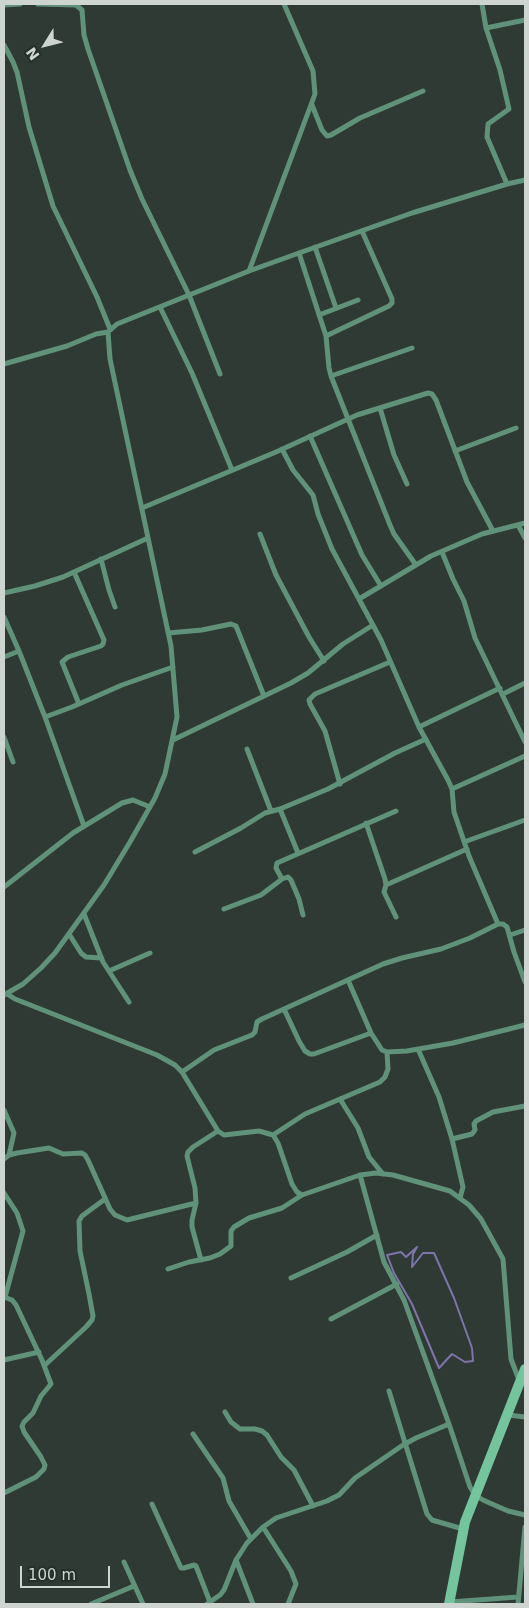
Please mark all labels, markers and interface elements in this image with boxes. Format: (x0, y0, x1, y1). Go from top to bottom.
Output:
north arrow (20, 20, 70, 70)
text: N (23, 44, 43, 63)
scale bar (22, 1556, 112, 1588)
text: 100 m (28, 1566, 76, 1584)

